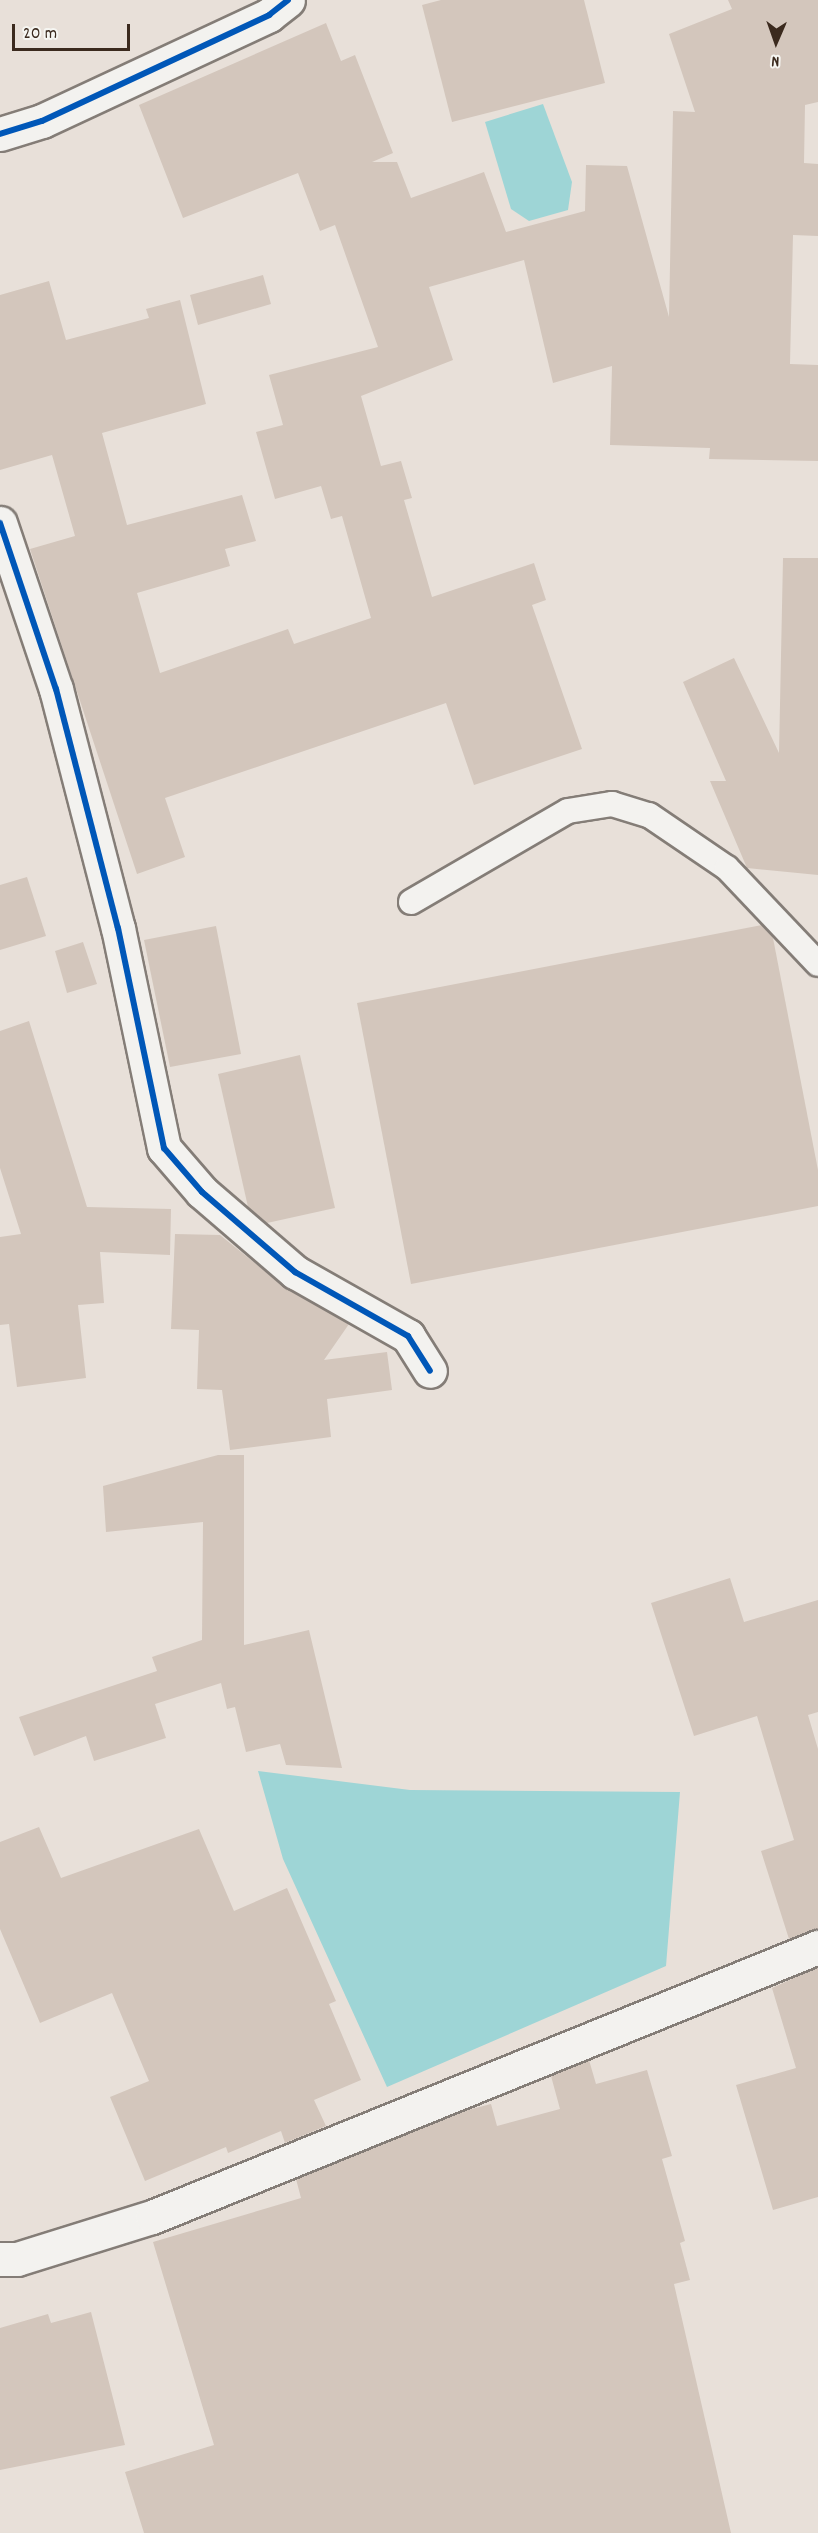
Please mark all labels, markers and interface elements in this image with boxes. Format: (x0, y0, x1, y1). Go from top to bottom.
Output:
scale bar (15, 12, 134, 50)
north arrow (746, 12, 806, 72)
text: 20 m (23, 22, 57, 47)
text: N (771, 49, 780, 72)

